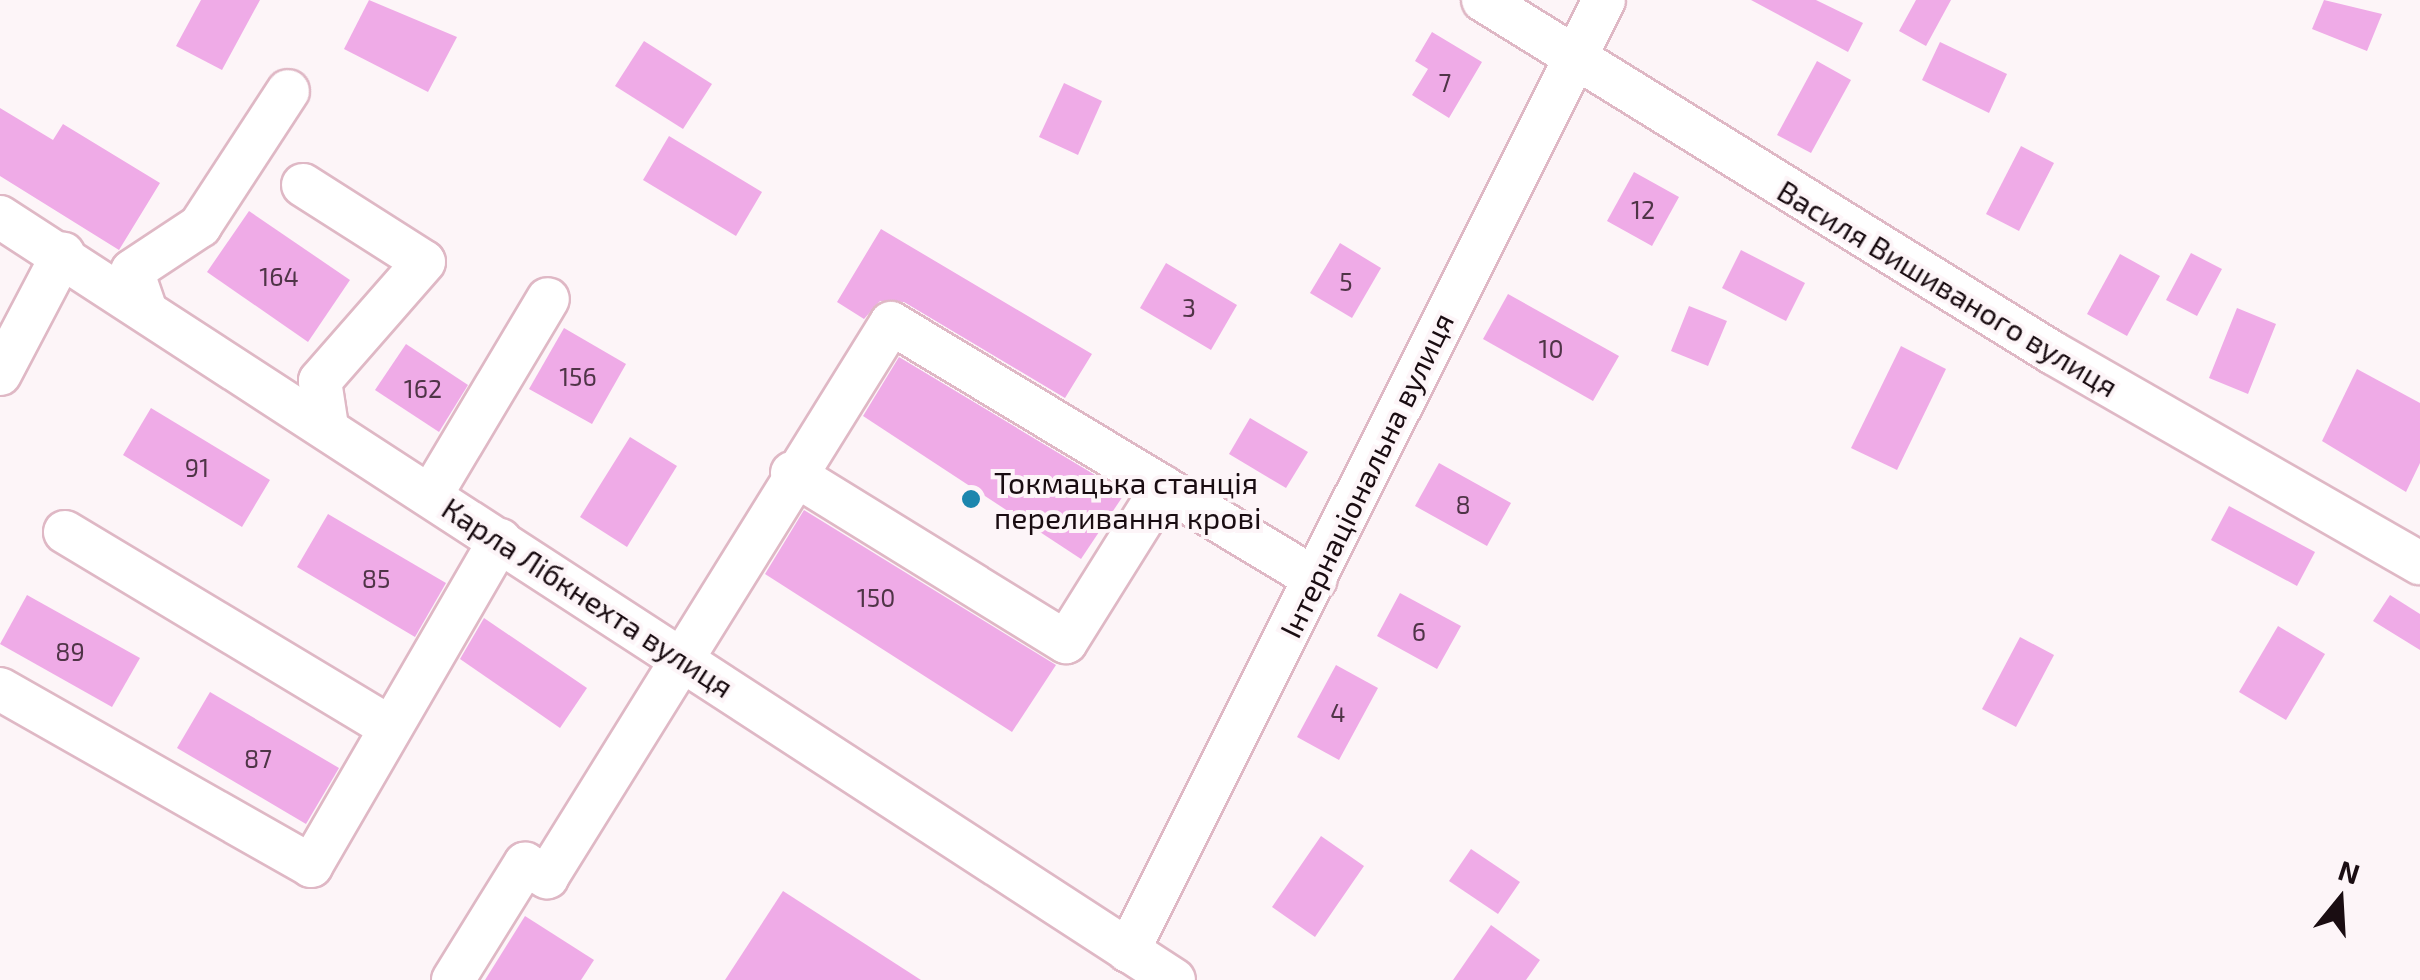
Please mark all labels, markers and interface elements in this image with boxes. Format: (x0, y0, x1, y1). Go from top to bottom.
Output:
house number: 7 (1439, 67, 1451, 97)
street label: Василя Вишиваного вулиця (1771, 172, 2125, 404)
house number: 12 (1631, 194, 1655, 224)
house number: 164 (259, 261, 299, 291)
house number: 5 (1339, 266, 1353, 296)
house number: 3 (1182, 292, 1196, 322)
street label: Інтернаціональна вулиця (1272, 307, 1460, 643)
house number: 10 (1538, 333, 1564, 363)
house number: 156 (559, 361, 597, 391)
house number: 162 (404, 373, 442, 403)
house number: 91 (185, 452, 209, 482)
place label: Токмацька станція переливання крові (994, 464, 1262, 534)
marker: Токмацька станція переливання крові (958, 486, 984, 512)
street label: Карла Лібкнехта вулиця (436, 489, 740, 705)
house number: 8 (1455, 489, 1471, 519)
house number: 85 (362, 563, 390, 593)
house number: 150 (857, 582, 895, 612)
house number: 6 (1412, 616, 1426, 646)
house number: 89 (55, 636, 85, 666)
house number: 4 (1330, 697, 1346, 727)
house number: 87 (244, 743, 272, 773)
north arrow (2290, 850, 2390, 950)
text: N (2334, 852, 2364, 891)

